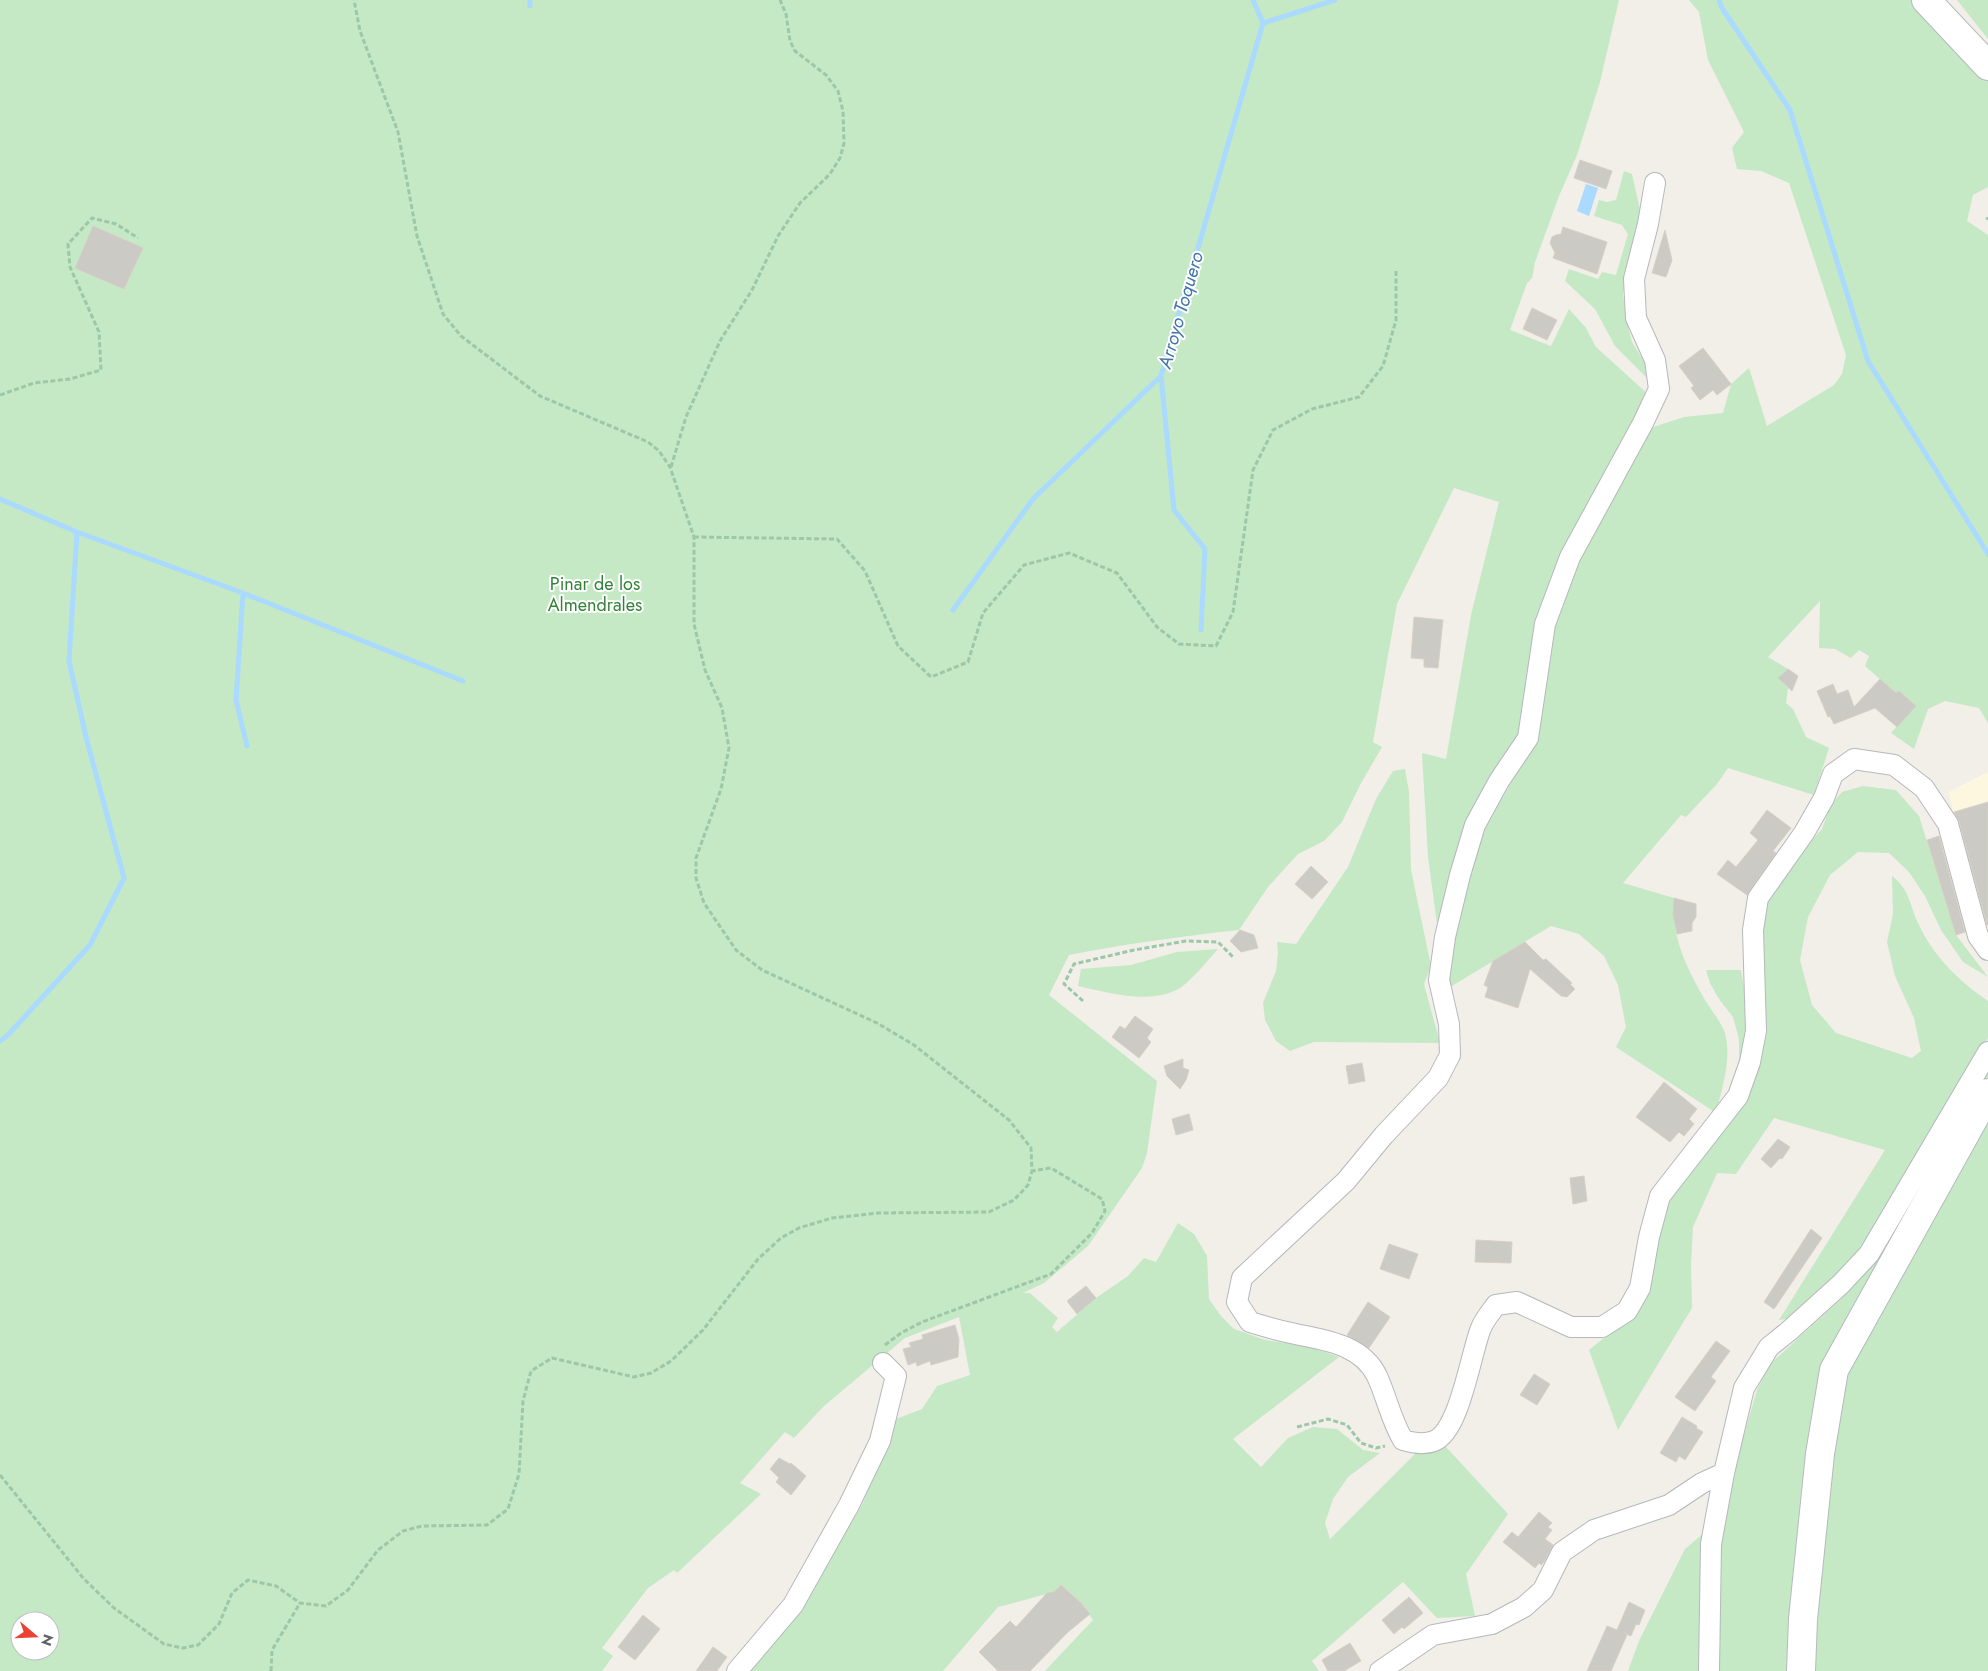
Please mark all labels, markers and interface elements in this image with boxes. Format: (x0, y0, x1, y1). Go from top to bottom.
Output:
water label: Arroyo Toquero (1151, 249, 1210, 373)
park label: Pinar de los Almendrales (548, 571, 642, 618)
north arrow (10, 1611, 60, 1661)
text: N (36, 1632, 59, 1649)

